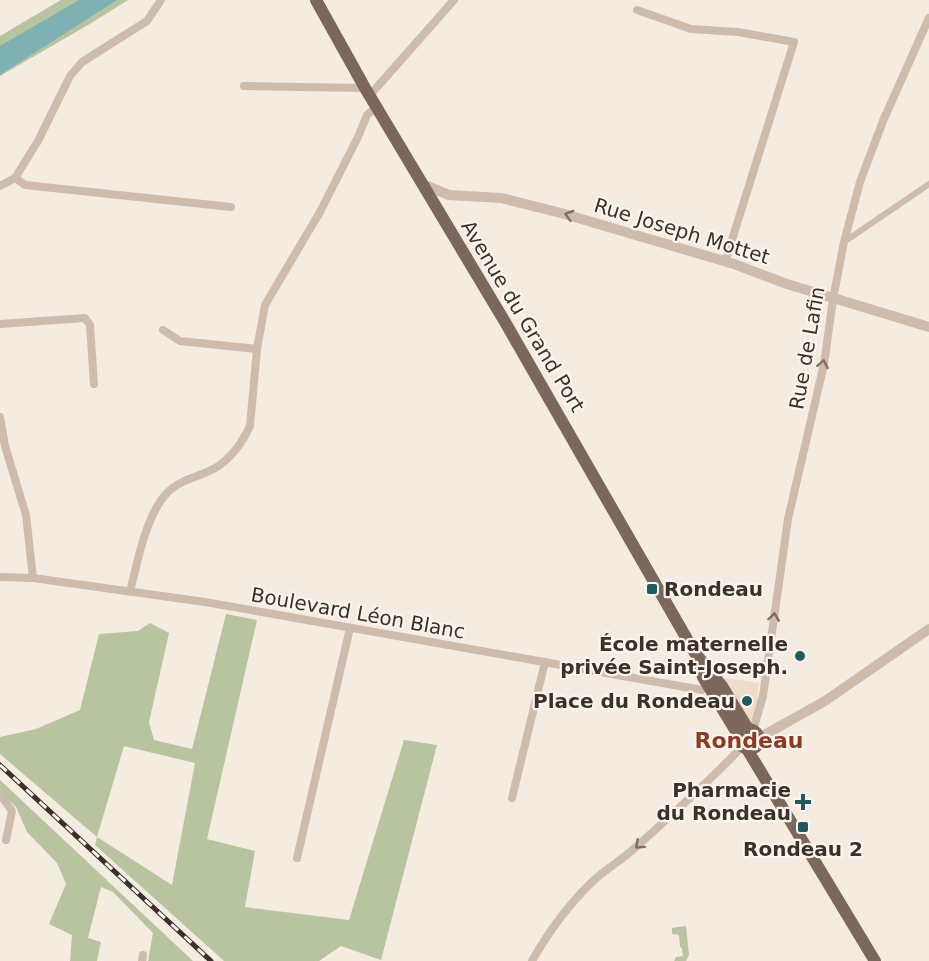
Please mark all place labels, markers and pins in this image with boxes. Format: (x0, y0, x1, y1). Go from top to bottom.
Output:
place label: Rondeau (664, 577, 763, 601)
marker: Rondeau (645, 582, 659, 596)
place label: École maternelle privée Saint-Joseph. (560, 632, 788, 679)
marker: École maternelle privée Saint-Joseph. (793, 649, 807, 663)
place label: Place du Rondeau (533, 689, 735, 713)
marker: Place du Rondeau (740, 694, 754, 708)
place label: Pharmacie du Rondeau (656, 778, 791, 825)
marker: Pharmacie du Rondeau (796, 795, 810, 809)
marker: Rondeau 2 (796, 820, 810, 834)
place label: Rondeau 2 (743, 837, 863, 861)

